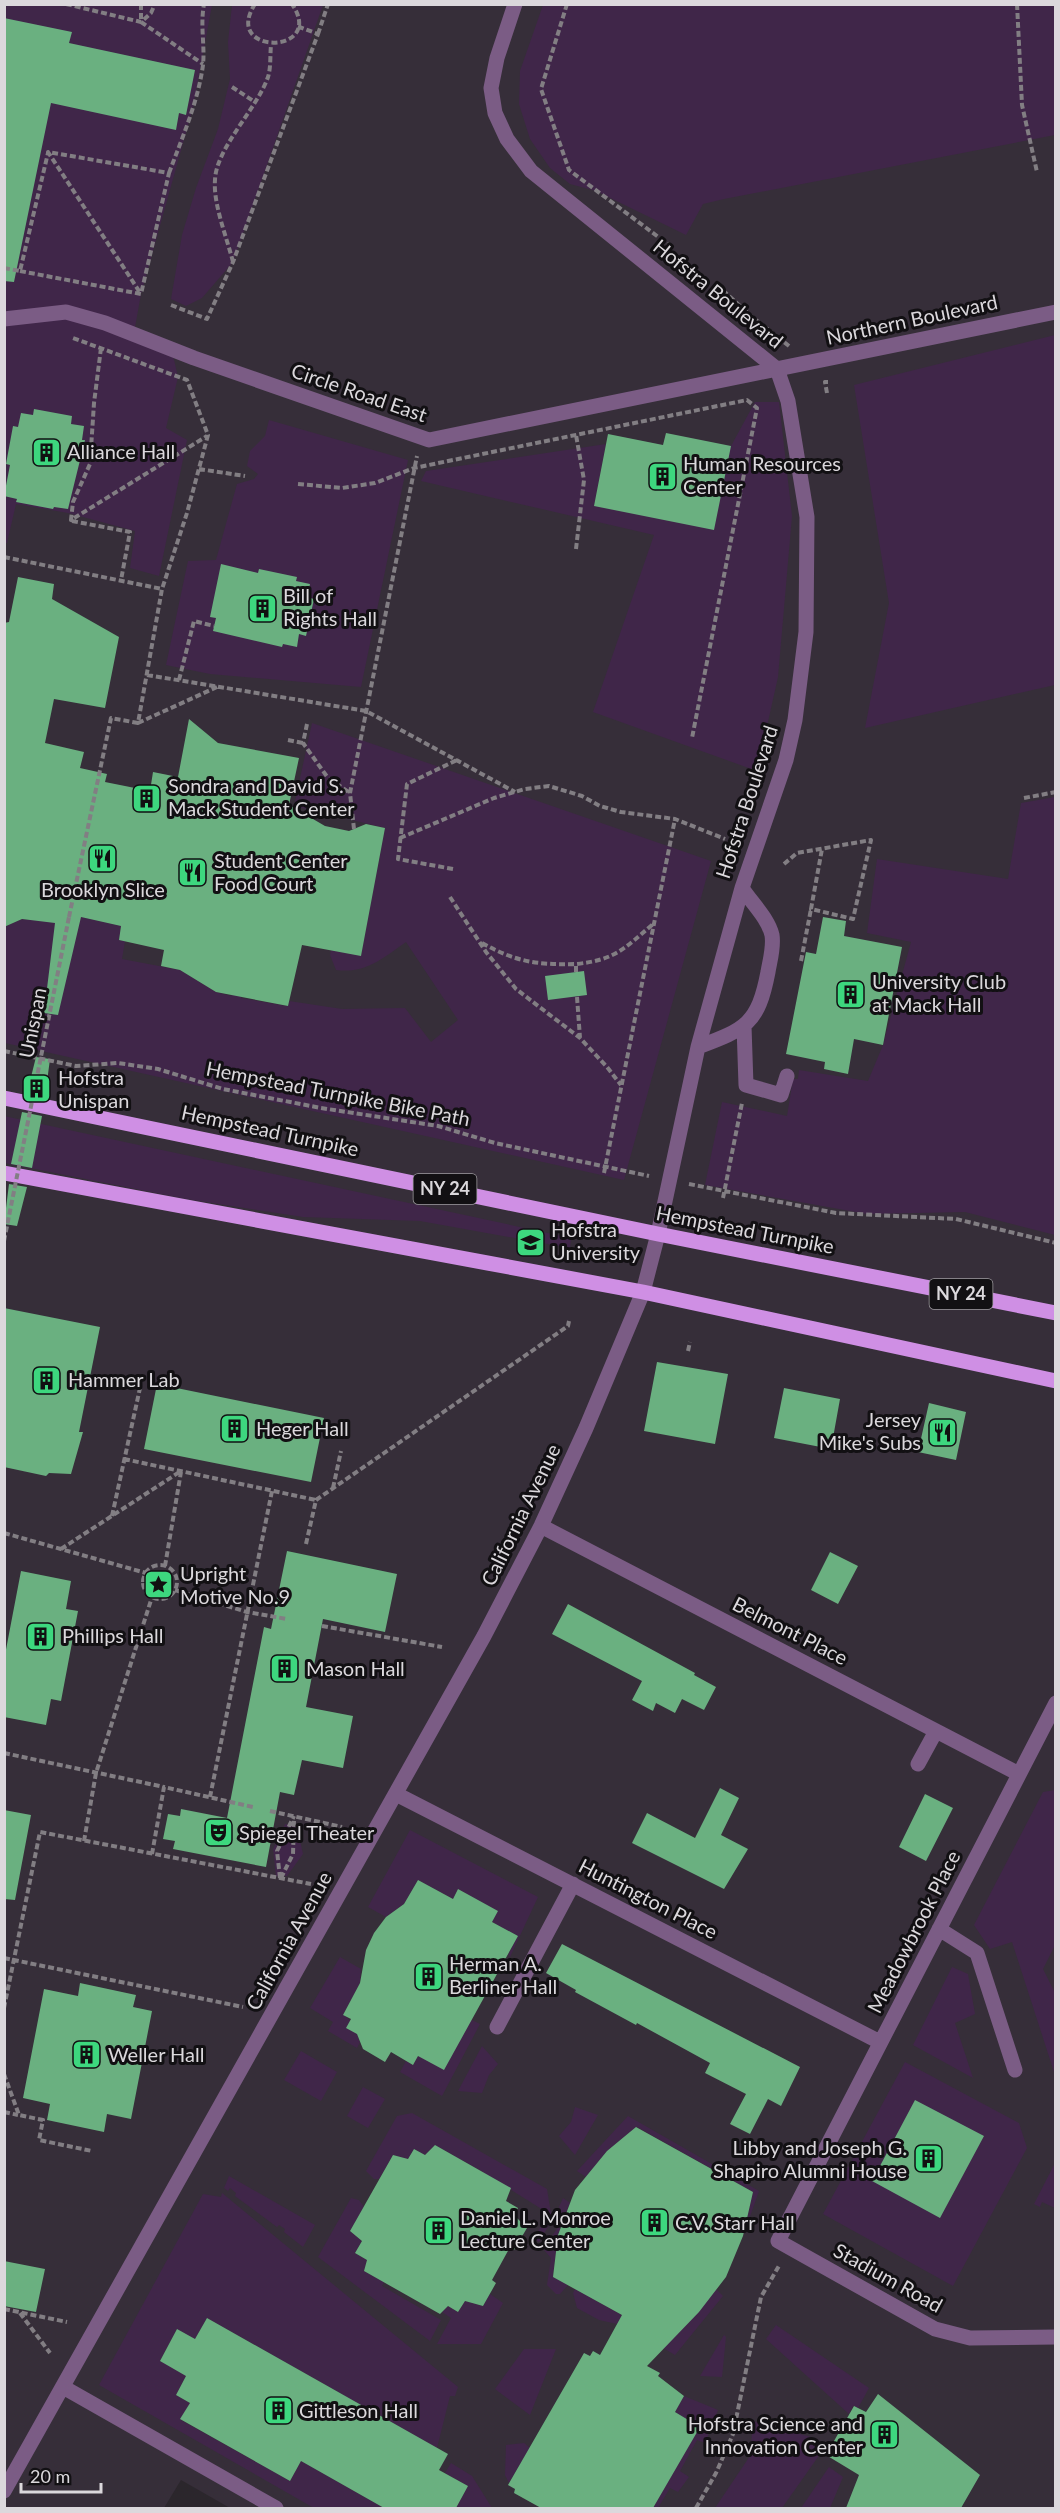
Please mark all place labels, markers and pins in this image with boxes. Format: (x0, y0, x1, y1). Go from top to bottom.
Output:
building icon: Alliance Hall (30, 436, 62, 468)
place label: Alliance Hall (67, 439, 175, 463)
place label: Human Resources Center (683, 451, 841, 498)
building icon: Human Resources Center (646, 460, 678, 492)
place label: Bill of Rights Hall (283, 583, 377, 630)
building icon: Bill of Rights Hall (246, 592, 278, 624)
place label: Sondra and David S. Mack Student Center (168, 773, 355, 820)
building icon: Sondra and David S. Mack Student Center (131, 782, 163, 814)
restaurant icon: Brooklyn Slice (87, 843, 119, 875)
place label: Student Center Food Court (214, 848, 348, 895)
restaurant icon: Student Center Food Court (177, 856, 209, 888)
place label: Brooklyn Slice (41, 877, 165, 901)
place label: University Club at Mack Hall (872, 969, 1006, 1016)
building icon: University Club at Mack Hall (835, 978, 867, 1010)
place label: Hofstra Unispan (58, 1065, 129, 1112)
building icon: Hofstra Unispan (21, 1073, 53, 1105)
place label: Hofstra University (551, 1217, 641, 1264)
school or university icon: Hofstra University (514, 1226, 546, 1258)
building icon: Hammer Lab (31, 1364, 63, 1396)
place label: Hammer Lab (68, 1367, 180, 1391)
place label: Jersey Mike's Subs (819, 1407, 922, 1454)
building icon: Heger Hall (219, 1413, 251, 1445)
place label: Heger Hall (256, 1416, 349, 1440)
restaurant icon: Jersey Mike's Subs (926, 1416, 958, 1448)
place label: Upright Motive No.9 (180, 1561, 290, 1608)
place icon: Upright Motive No.9 (143, 1569, 175, 1601)
building icon: Phillips Hall (25, 1620, 57, 1652)
place label: Phillips Hall (62, 1623, 164, 1647)
building icon: Mason Hall (269, 1653, 301, 1685)
place label: Mason Hall (306, 1656, 405, 1680)
theatre icon: Spiegel Theater (202, 1817, 234, 1849)
place label: Spiegel Theater (239, 1820, 375, 1844)
place label: Herman A. Berliner Hall (449, 1951, 557, 1998)
building icon: Herman A. Berliner Hall (412, 1960, 444, 1992)
building icon: Weller Hall (71, 2039, 103, 2071)
place label: Weller Hall (108, 2042, 204, 2066)
place label: Libby and Joseph G. Shapiro Alumni House (713, 2135, 907, 2182)
building icon: Libby and Joseph G. Shapiro Alumni House (912, 2143, 944, 2175)
place label: Daniel L. Monroe Lecture Center (460, 2205, 611, 2252)
building icon: C.V. Starr Hall (638, 2207, 670, 2239)
place label: C.V. Starr Hall (675, 2210, 795, 2234)
building icon: Daniel L. Monroe Lecture Center (423, 2214, 455, 2246)
building icon: Gittleson Hall (262, 2395, 294, 2427)
place label: Gittleson Hall (299, 2398, 418, 2422)
place label: Hofstra Science and Innovation Center (688, 2411, 864, 2458)
building icon: Hofstra Science and Innovation Center (868, 2419, 900, 2451)

